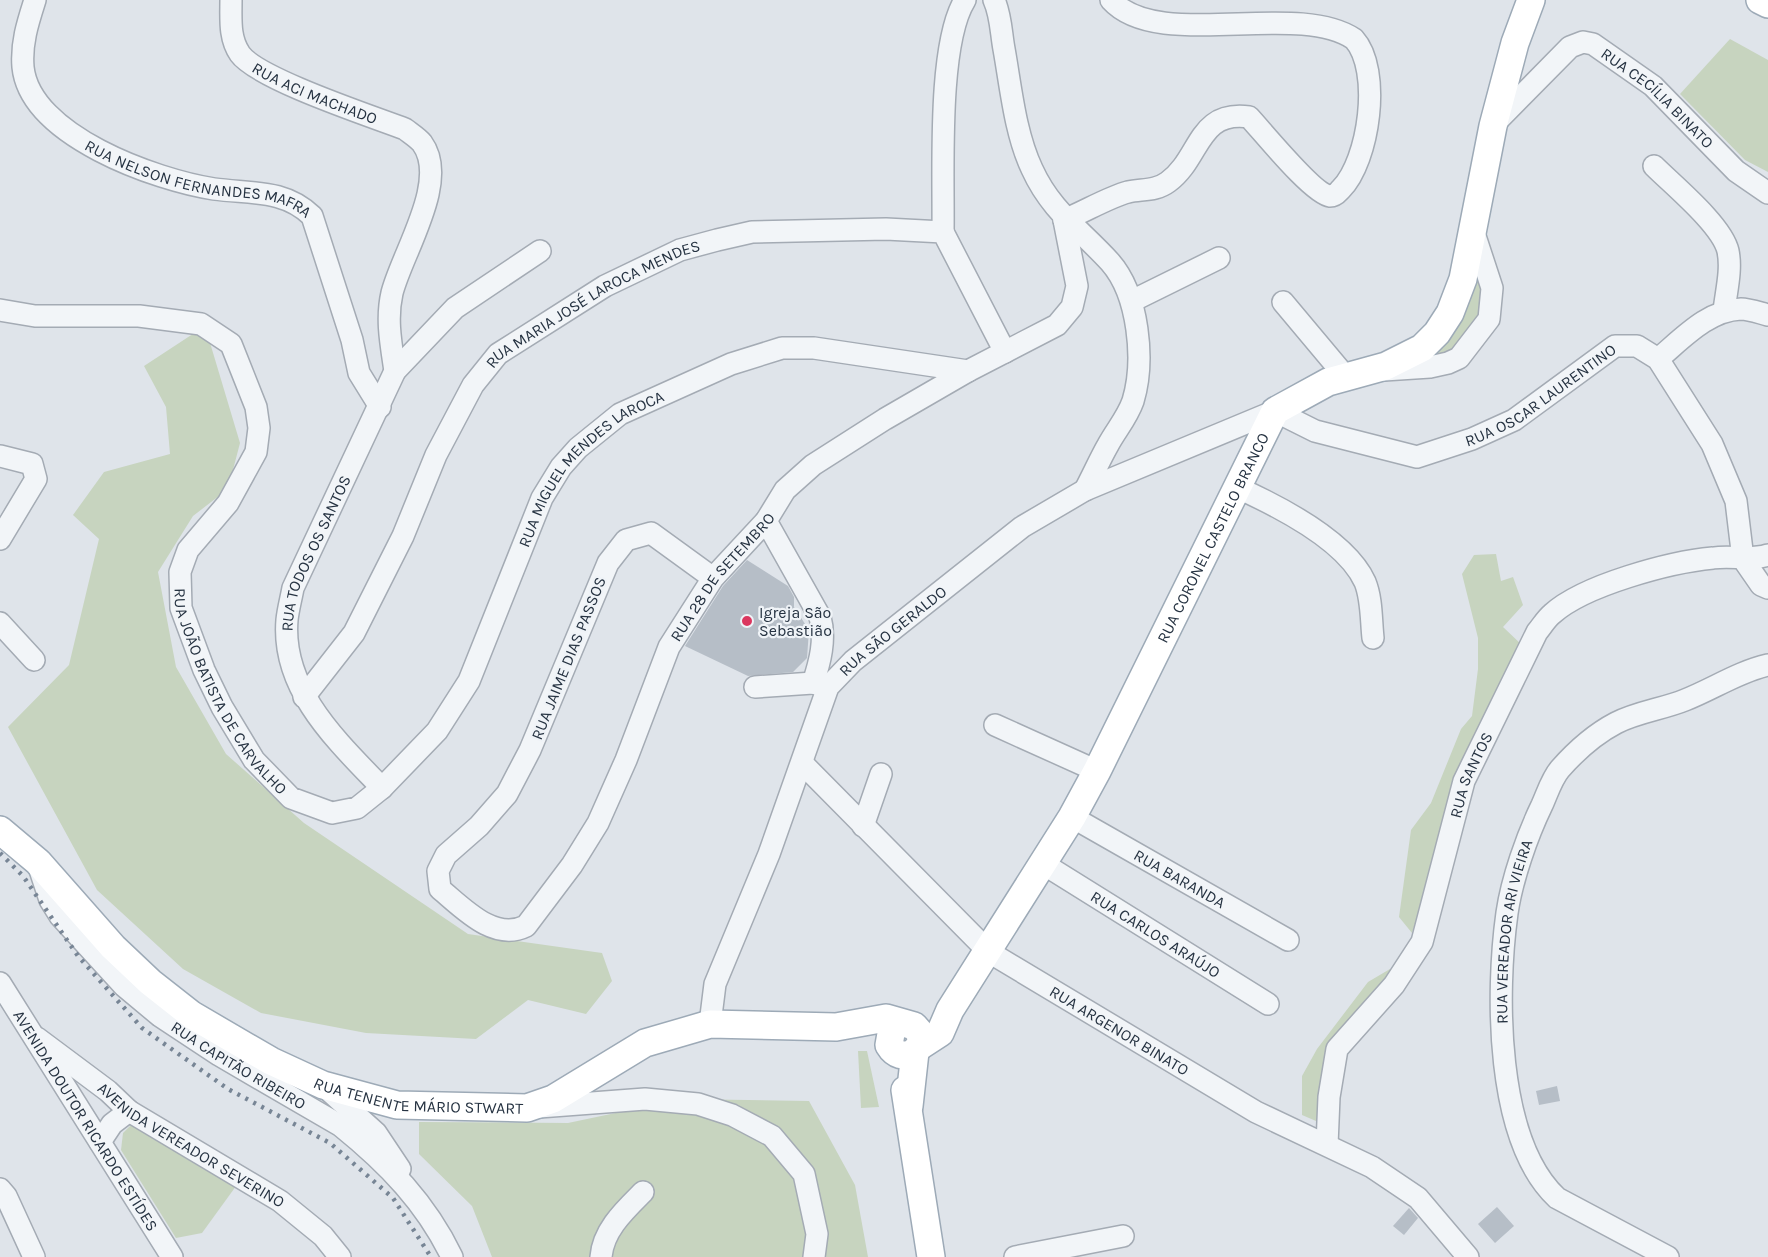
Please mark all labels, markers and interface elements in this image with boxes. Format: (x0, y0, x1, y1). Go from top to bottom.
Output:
street label: RUA CECÍLIA BINATO (1597, 44, 1717, 152)
street label: RUA ACI MACHADO (249, 58, 380, 128)
street label: RUA NELSON FERNANDES MAFRA (82, 136, 315, 222)
street label: RUA MARIA JOSÉ LAROCA MENDES (482, 236, 702, 372)
street label: RUA OSCAR LAURENTINO (1463, 340, 1620, 451)
street label: RUA MIGUEL MENDES LAROCA (514, 387, 667, 550)
street label: RUA CORONEL CASTELO BRANCO (1153, 430, 1273, 646)
street label: RUA TODOS OS SANTOS (277, 472, 355, 632)
street label: RUA 28 DE SETEMBRO (666, 509, 779, 645)
street label: RUA JAIME DIAS PASSOS (527, 574, 610, 742)
street label: RUA SÃO GERALDO (835, 582, 950, 680)
street label: RUA JOÃO BATISTA DE CARVALHO (170, 588, 291, 798)
place label: Igreja São Sebastião (759, 603, 832, 640)
marker: Igreja São Sebastião (740, 614, 754, 628)
street label: RUA SANTOS (1446, 729, 1496, 820)
street label: RUA VEREADOR ARI VIEIRA (1492, 837, 1537, 1024)
street label: RUA BARANDA (1130, 845, 1229, 912)
street label: RUA CARLOS ARAÚJO (1087, 887, 1224, 982)
street label: RUA ARGENOR BINATO (1046, 982, 1192, 1080)
street label: AVENIDA DOUTOR RICARDO ESTÍDES (9, 1006, 162, 1234)
street label: RUA CAPITÃO RIBEIRO (167, 1017, 309, 1113)
street label: RUA TENENTE MÁRIO STWART (311, 1073, 523, 1118)
street label: AVENIDA VEREADOR SEVERINO (94, 1078, 288, 1212)

